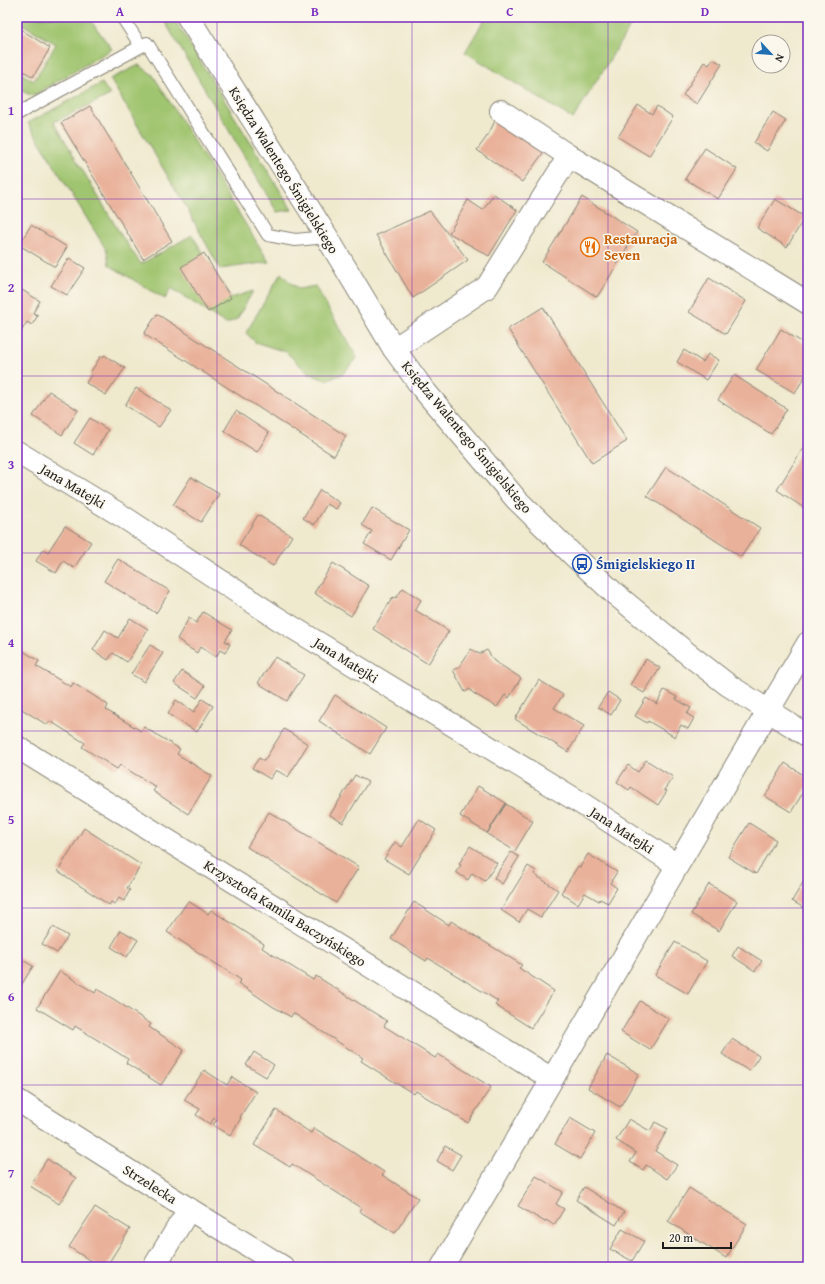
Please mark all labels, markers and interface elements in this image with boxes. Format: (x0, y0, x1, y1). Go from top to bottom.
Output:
text: A (116, 2, 125, 21)
text: B (311, 2, 319, 21)
text: C (506, 2, 514, 21)
text: D (701, 2, 709, 21)
north arrow (751, 34, 791, 74)
text: N (771, 52, 789, 66)
street label: Księdza Walentego Śmigielskiego (224, 83, 344, 257)
text: 1 (8, 101, 14, 120)
place label: Restauracja Seven (604, 229, 678, 265)
restaurant icon: Restauracja Seven (579, 236, 601, 258)
text: 2 (8, 278, 15, 297)
street label: Księdza Walentego Śmigielskiego (397, 356, 537, 518)
text: 3 (8, 455, 14, 474)
street label: Jana Matejki (35, 458, 109, 513)
bus stop icon: Śmigielskiego II (571, 553, 593, 575)
place label: Śmigielskiego II (596, 554, 695, 574)
street label: Jana Matejki (308, 631, 382, 688)
text: 4 (8, 633, 15, 652)
street label: Jana Matejki (584, 801, 658, 858)
text: 5 (8, 810, 15, 829)
street label: Krzysztofa Kamila Baczyńskiego (200, 855, 370, 971)
text: 6 (8, 987, 15, 1006)
street label: Strzelecka (119, 1159, 181, 1209)
text: 7 (8, 1164, 15, 1183)
scale bar (663, 1224, 731, 1250)
text: 20 m (669, 1229, 693, 1246)

